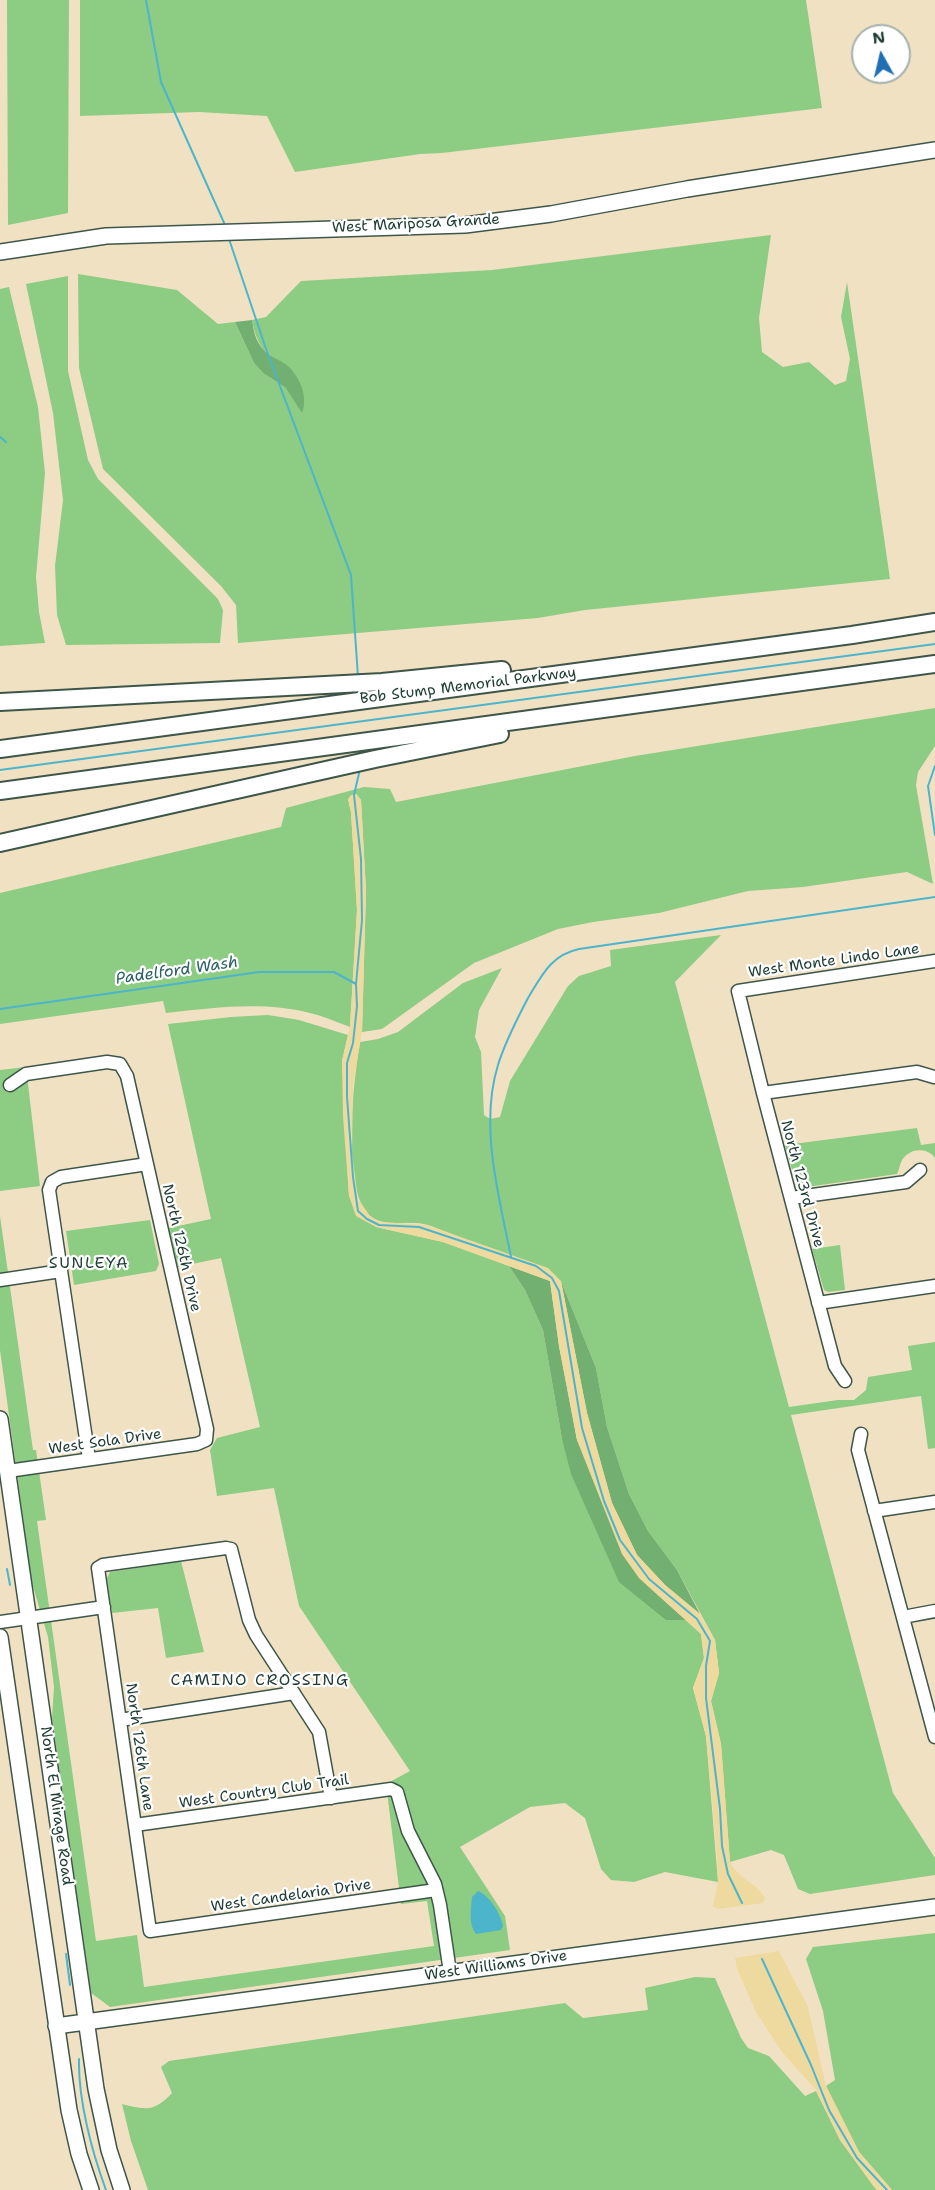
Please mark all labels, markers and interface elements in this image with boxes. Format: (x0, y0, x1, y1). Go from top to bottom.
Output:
north arrow (851, 24, 911, 84)
text: N (871, 26, 886, 49)
street label: West Mariposa Grande (332, 211, 500, 237)
street label: Bob Stump Memorial Parkway (359, 664, 577, 708)
street label: West Monte Lindo Lane (747, 940, 921, 982)
water label: Padelford Wash (115, 953, 239, 989)
street label: North 123rd Drive (776, 1118, 828, 1250)
street label: North 126th Drive (158, 1182, 204, 1314)
district label: SUNLEYA (49, 1254, 129, 1274)
street label: West Sola Drive (47, 1425, 163, 1459)
district label: CAMINO CROSSING (170, 1671, 350, 1691)
street label: North 126th Lane (121, 1682, 157, 1812)
street label: North El Mirage Road (36, 1725, 76, 1887)
street label: West Country Club Trail (178, 1771, 350, 1813)
street label: West Candelaria Drive (210, 1876, 372, 1916)
street label: West Williams Drive (424, 1947, 568, 1985)

